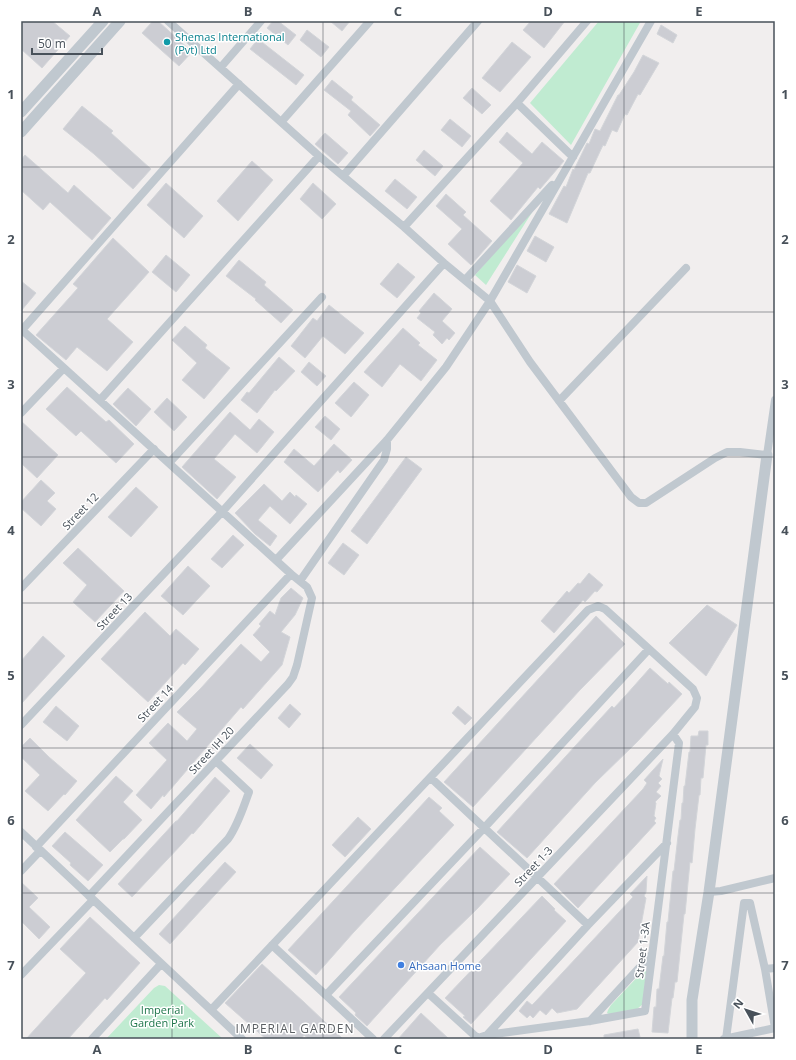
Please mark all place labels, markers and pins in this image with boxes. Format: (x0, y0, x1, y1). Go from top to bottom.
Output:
place label: Shemas International (Pvt) Ltd (175, 29, 285, 57)
marker: Shemas International (Pvt) Ltd (162, 37, 172, 47)
place label: Ahsaan Home (409, 958, 481, 973)
marker: Ahsaan Home (396, 960, 406, 970)

